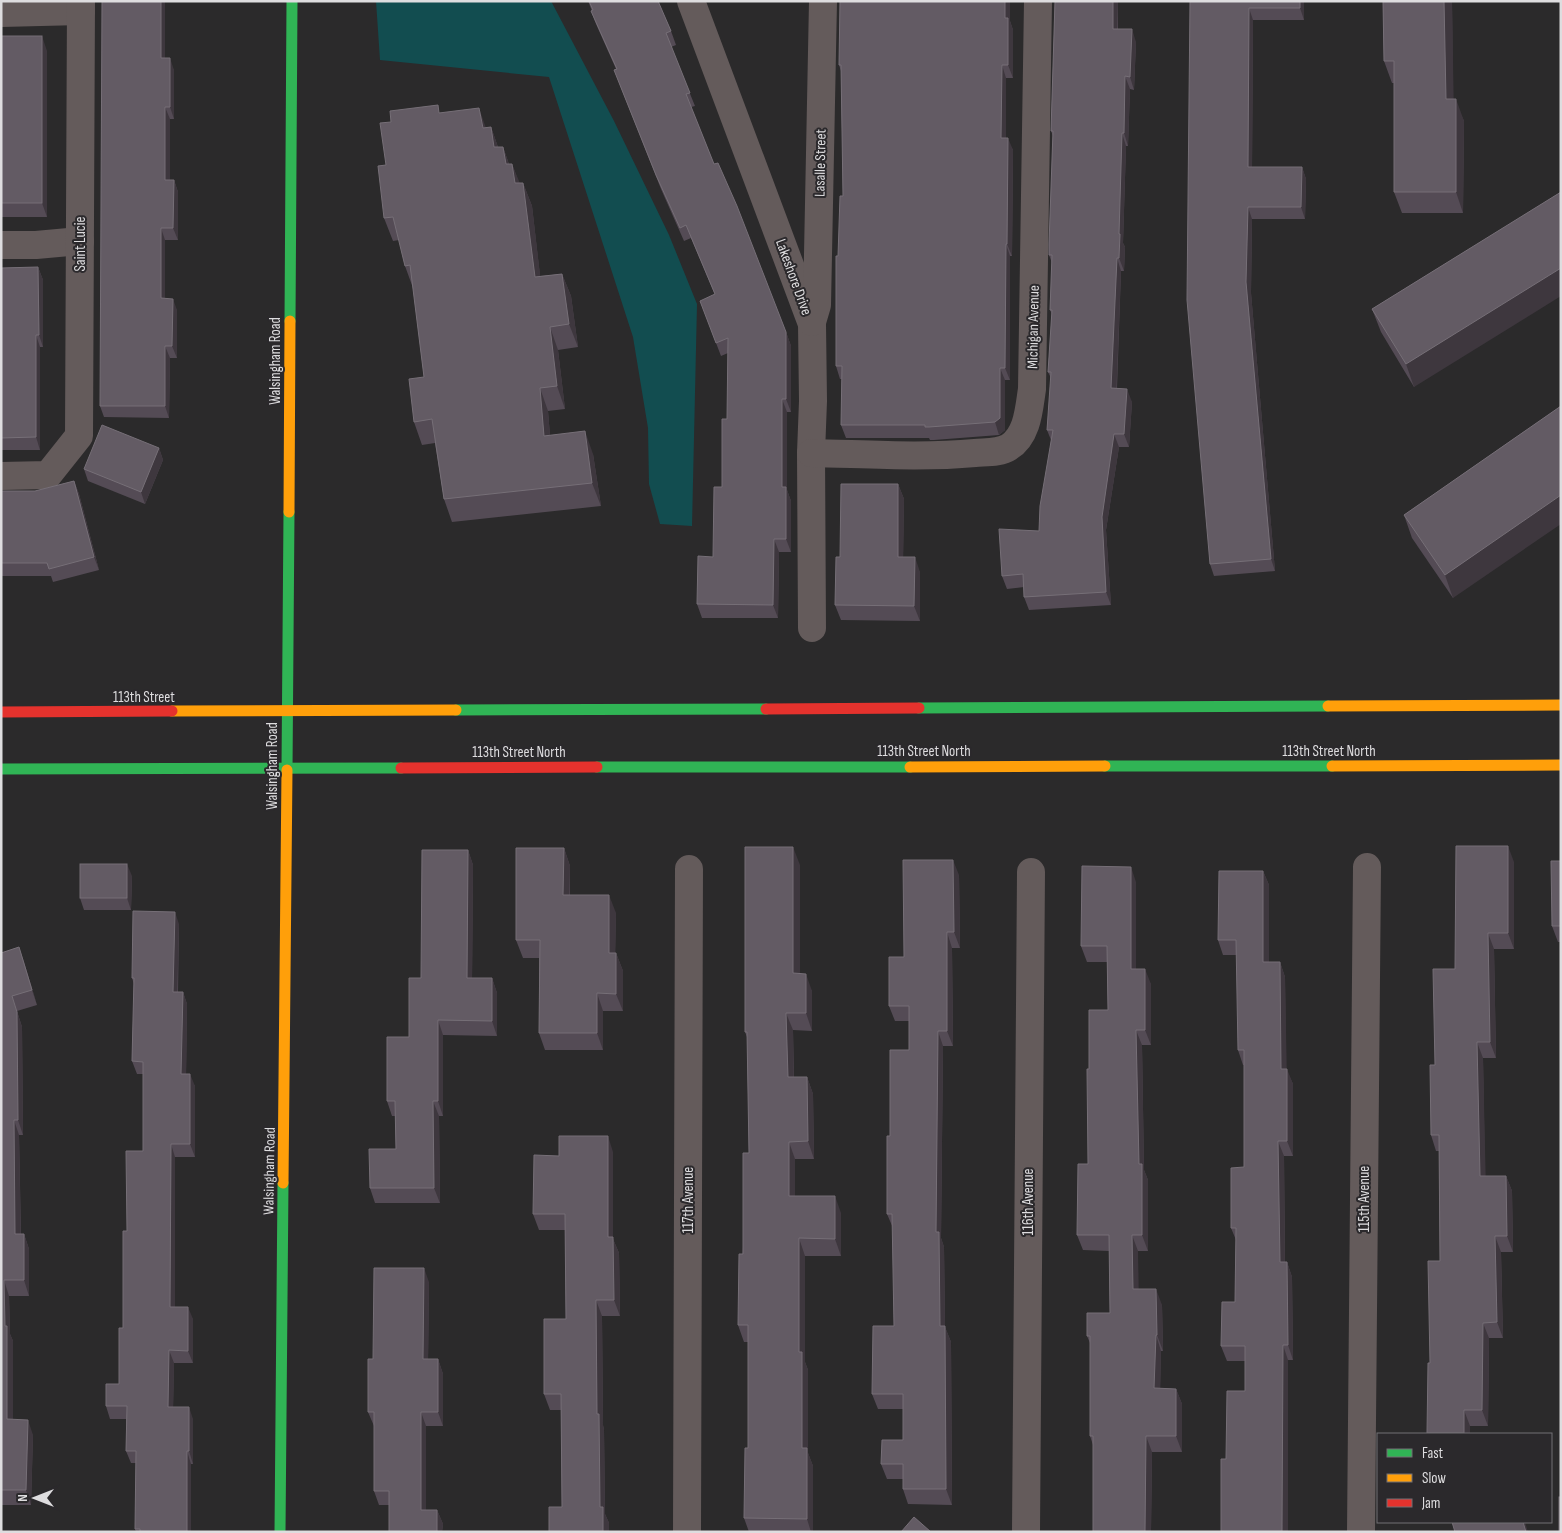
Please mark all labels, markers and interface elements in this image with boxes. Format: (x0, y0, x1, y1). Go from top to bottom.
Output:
street label: Lasalle Street (810, 128, 831, 197)
street label: Saint Lucie (71, 216, 90, 272)
street label: Lakeshore Drive (771, 237, 816, 318)
street label: Michigan Avenue (1023, 285, 1044, 369)
street label: Walsingham Road (266, 317, 285, 405)
street label: 113th Street (113, 688, 175, 707)
street label: Walsingham Road (263, 722, 282, 810)
street label: 113th Street North (877, 742, 971, 761)
street label: 113th Street North (1282, 742, 1376, 761)
street label: 113th Street North (472, 743, 566, 762)
street label: Walsingham Road (259, 1127, 280, 1215)
street label: 115th Avenue (1355, 1166, 1374, 1232)
street label: 117th Avenue (679, 1167, 698, 1233)
street label: 116th Avenue (1019, 1168, 1038, 1236)
legend (1377, 1433, 1552, 1523)
text: Fast (1422, 1444, 1444, 1463)
text: Slow (1422, 1469, 1446, 1488)
north arrow (10, 1473, 60, 1523)
text: N (14, 1494, 31, 1502)
text: Jam (1421, 1494, 1440, 1513)

